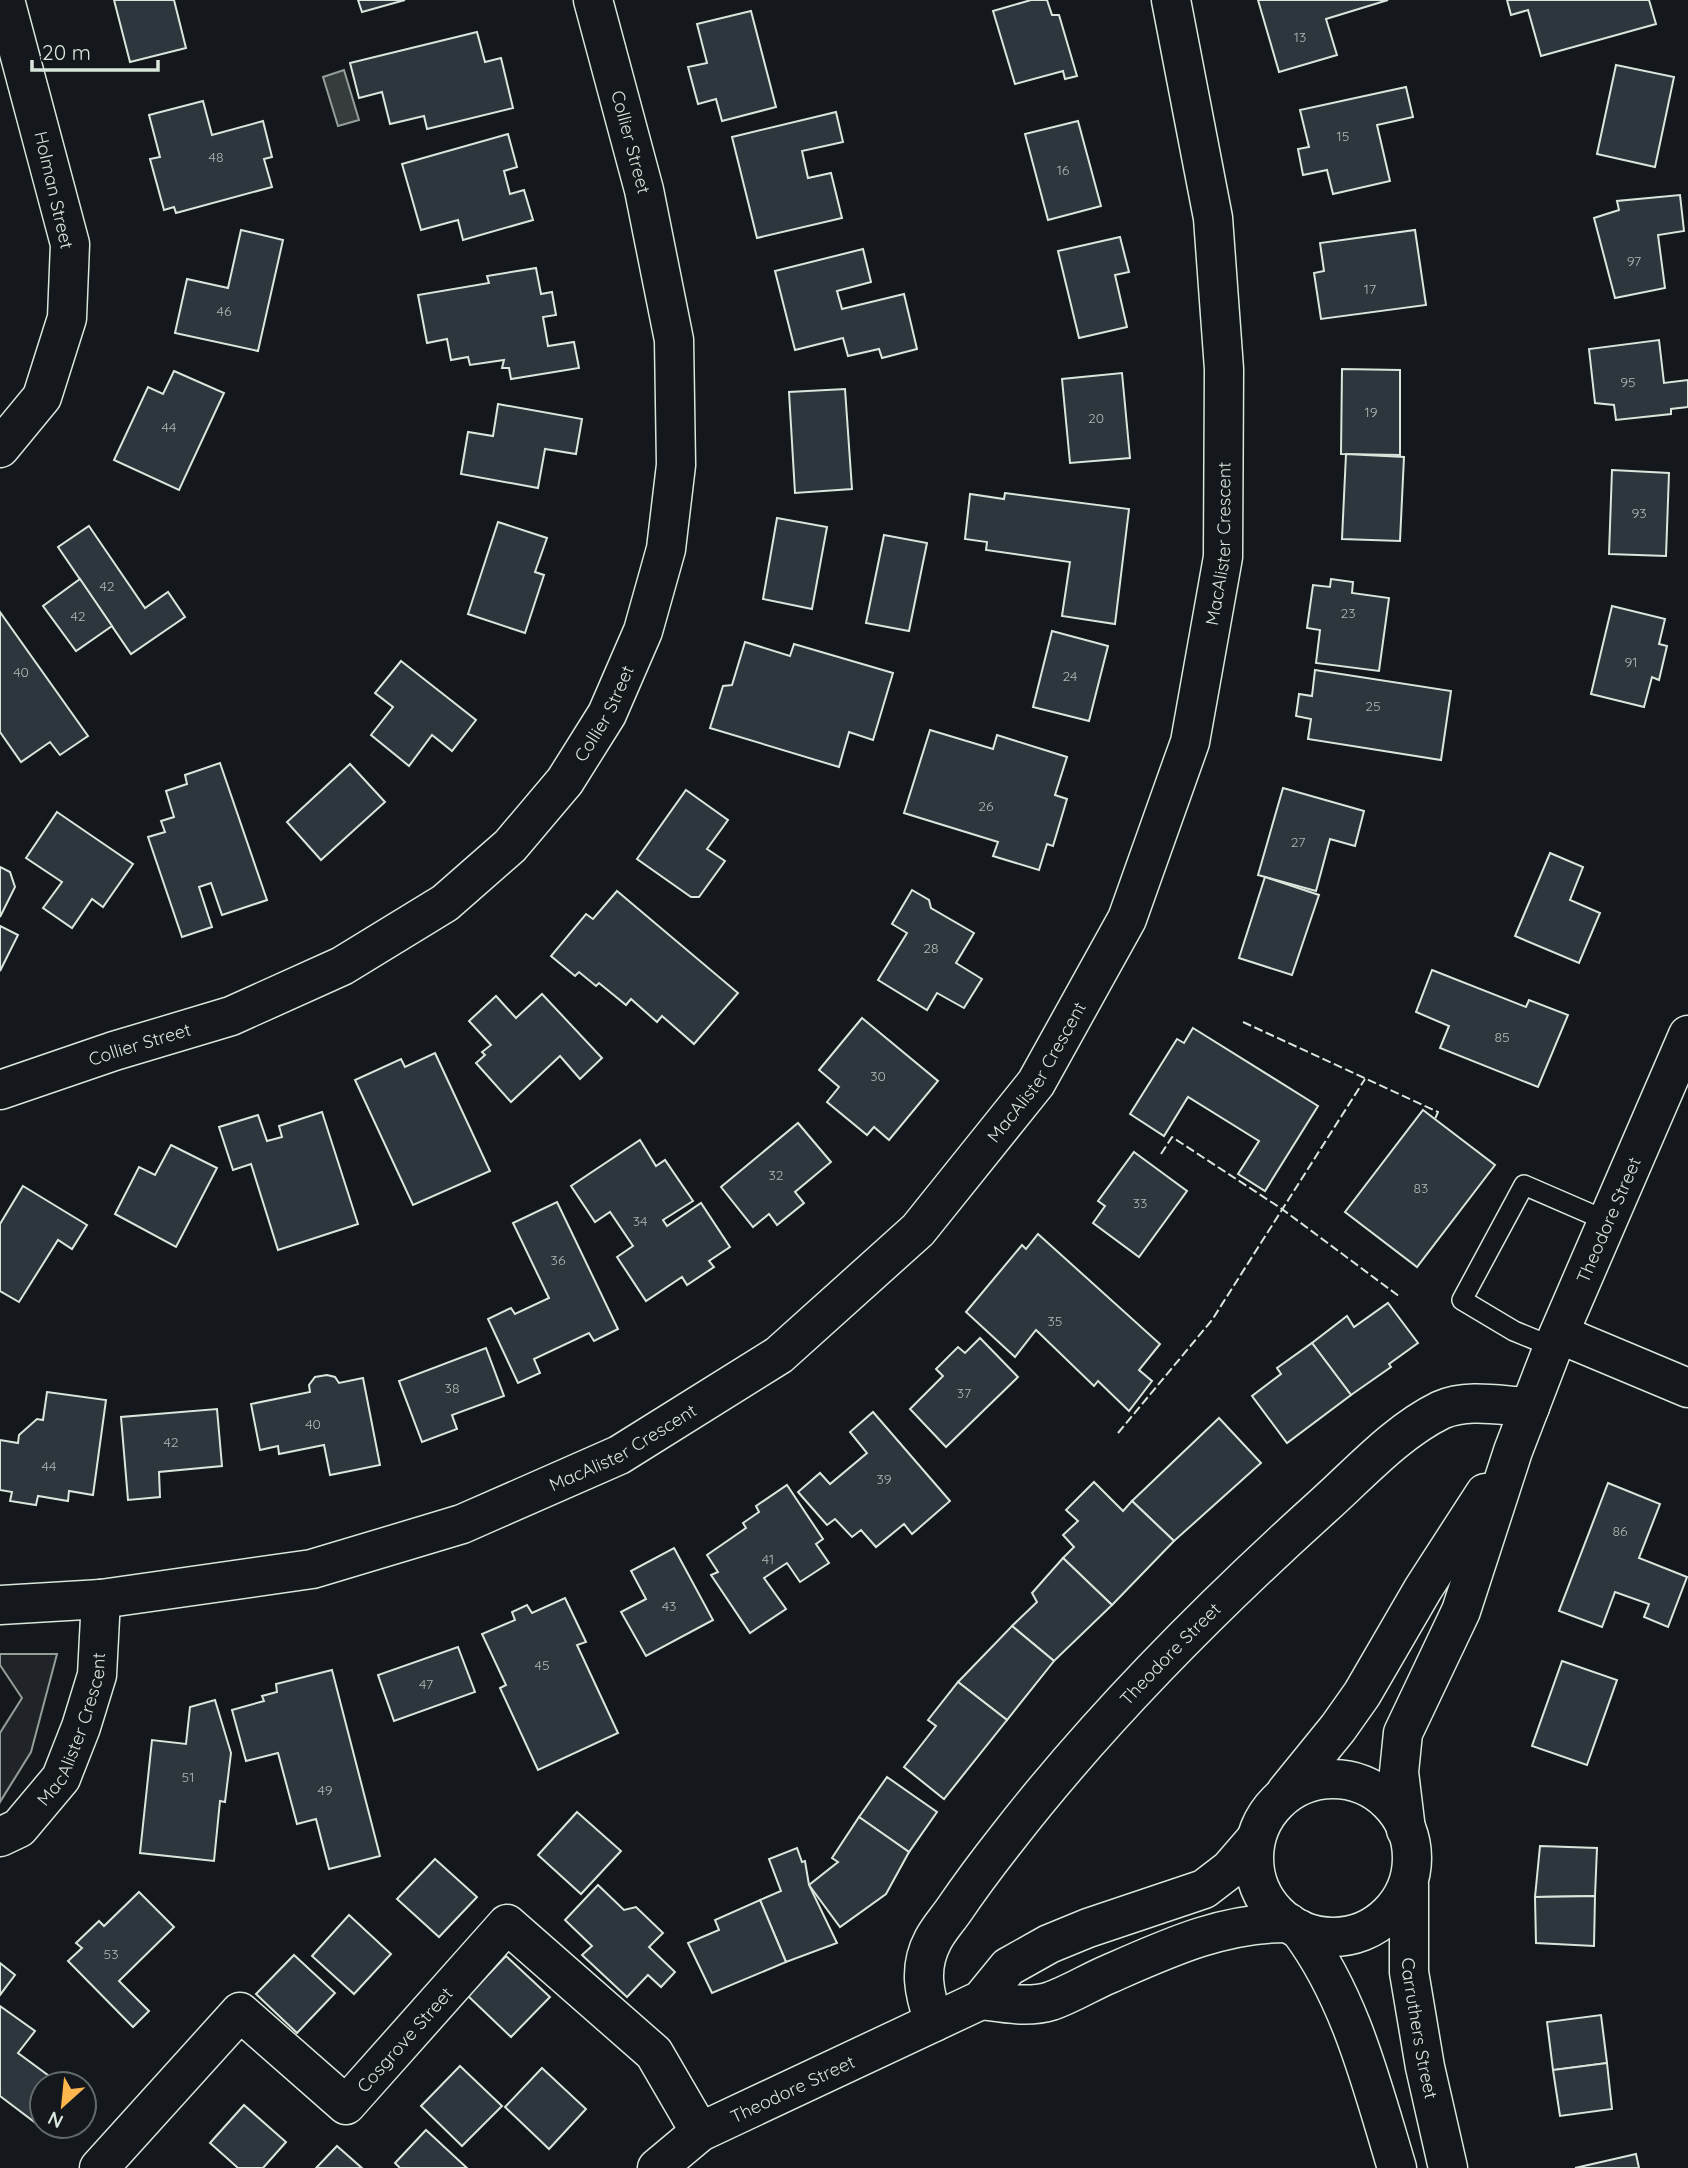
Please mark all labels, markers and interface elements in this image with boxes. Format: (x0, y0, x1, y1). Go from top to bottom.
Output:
scale bar (32, 28, 158, 72)
house number: 13 (1294, 28, 1306, 46)
text: 20 m (42, 39, 91, 65)
street label: Collier Street (606, 88, 656, 196)
house number: 15 (1337, 127, 1349, 145)
street label: Holman Street (29, 129, 79, 251)
house number: 48 (209, 148, 223, 166)
house number: 16 (1057, 161, 1070, 179)
house number: 97 (1627, 252, 1641, 270)
house number: 17 (1364, 280, 1376, 298)
house number: 46 (217, 302, 232, 320)
house number: 95 (1620, 373, 1636, 391)
house number: 19 (1365, 403, 1378, 421)
house number: 20 (1088, 409, 1104, 427)
house number: 44 (162, 418, 176, 436)
street label: MacAlister Crescent (1200, 462, 1235, 627)
house number: 93 (1631, 504, 1647, 522)
house number: 42 (99, 577, 115, 595)
house number: 23 (1340, 604, 1356, 622)
house number: 42 (70, 607, 86, 625)
house number: 91 (1624, 653, 1638, 671)
street label: Collier Street (569, 661, 638, 766)
house number: 40 (13, 663, 29, 681)
house number: 24 (1063, 667, 1077, 685)
house number: 25 (1365, 697, 1381, 715)
house number: 26 (978, 797, 994, 815)
house number: 27 (1291, 833, 1305, 851)
house number: 28 (923, 939, 939, 957)
street label: MacAlister Crescent (982, 997, 1091, 1147)
street label: Collier Street (85, 1017, 193, 1070)
house number: 85 (1494, 1028, 1510, 1046)
house number: 30 (870, 1067, 886, 1085)
street label: Theodore Street (1571, 1153, 1645, 1286)
house number: 32 (768, 1166, 784, 1184)
house number: 83 (1414, 1179, 1428, 1197)
house number: 33 (1133, 1194, 1147, 1212)
house number: 34 (633, 1212, 647, 1230)
house number: 36 (551, 1251, 566, 1269)
house number: 35 (1048, 1312, 1062, 1330)
house number: 38 (445, 1379, 459, 1397)
house number: 37 (957, 1384, 971, 1402)
street label: MacAlister Crescent (545, 1398, 700, 1496)
house number: 40 (305, 1415, 321, 1433)
house number: 42 (163, 1433, 179, 1451)
house number: 44 (42, 1457, 56, 1475)
house number: 39 (876, 1470, 892, 1488)
house number: 86 (1612, 1522, 1628, 1540)
house number: 41 (762, 1550, 774, 1568)
house number: 43 (662, 1597, 676, 1615)
street label: Theodore Street (1114, 1597, 1225, 1710)
street label: MacAlister Crescent (31, 1652, 110, 1810)
house number: 45 (534, 1656, 550, 1674)
house number: 47 (419, 1675, 433, 1693)
house number: 51 (182, 1768, 194, 1786)
house number: 49 (318, 1781, 333, 1799)
house number: 53 (104, 1945, 118, 1963)
street label: Carruthers Street (1397, 1958, 1443, 2101)
street label: Cosgrove Street (351, 1982, 457, 2097)
street label: Theodore Street (726, 2050, 858, 2128)
north arrow (28, 2070, 98, 2140)
text: N (44, 2106, 67, 2134)

